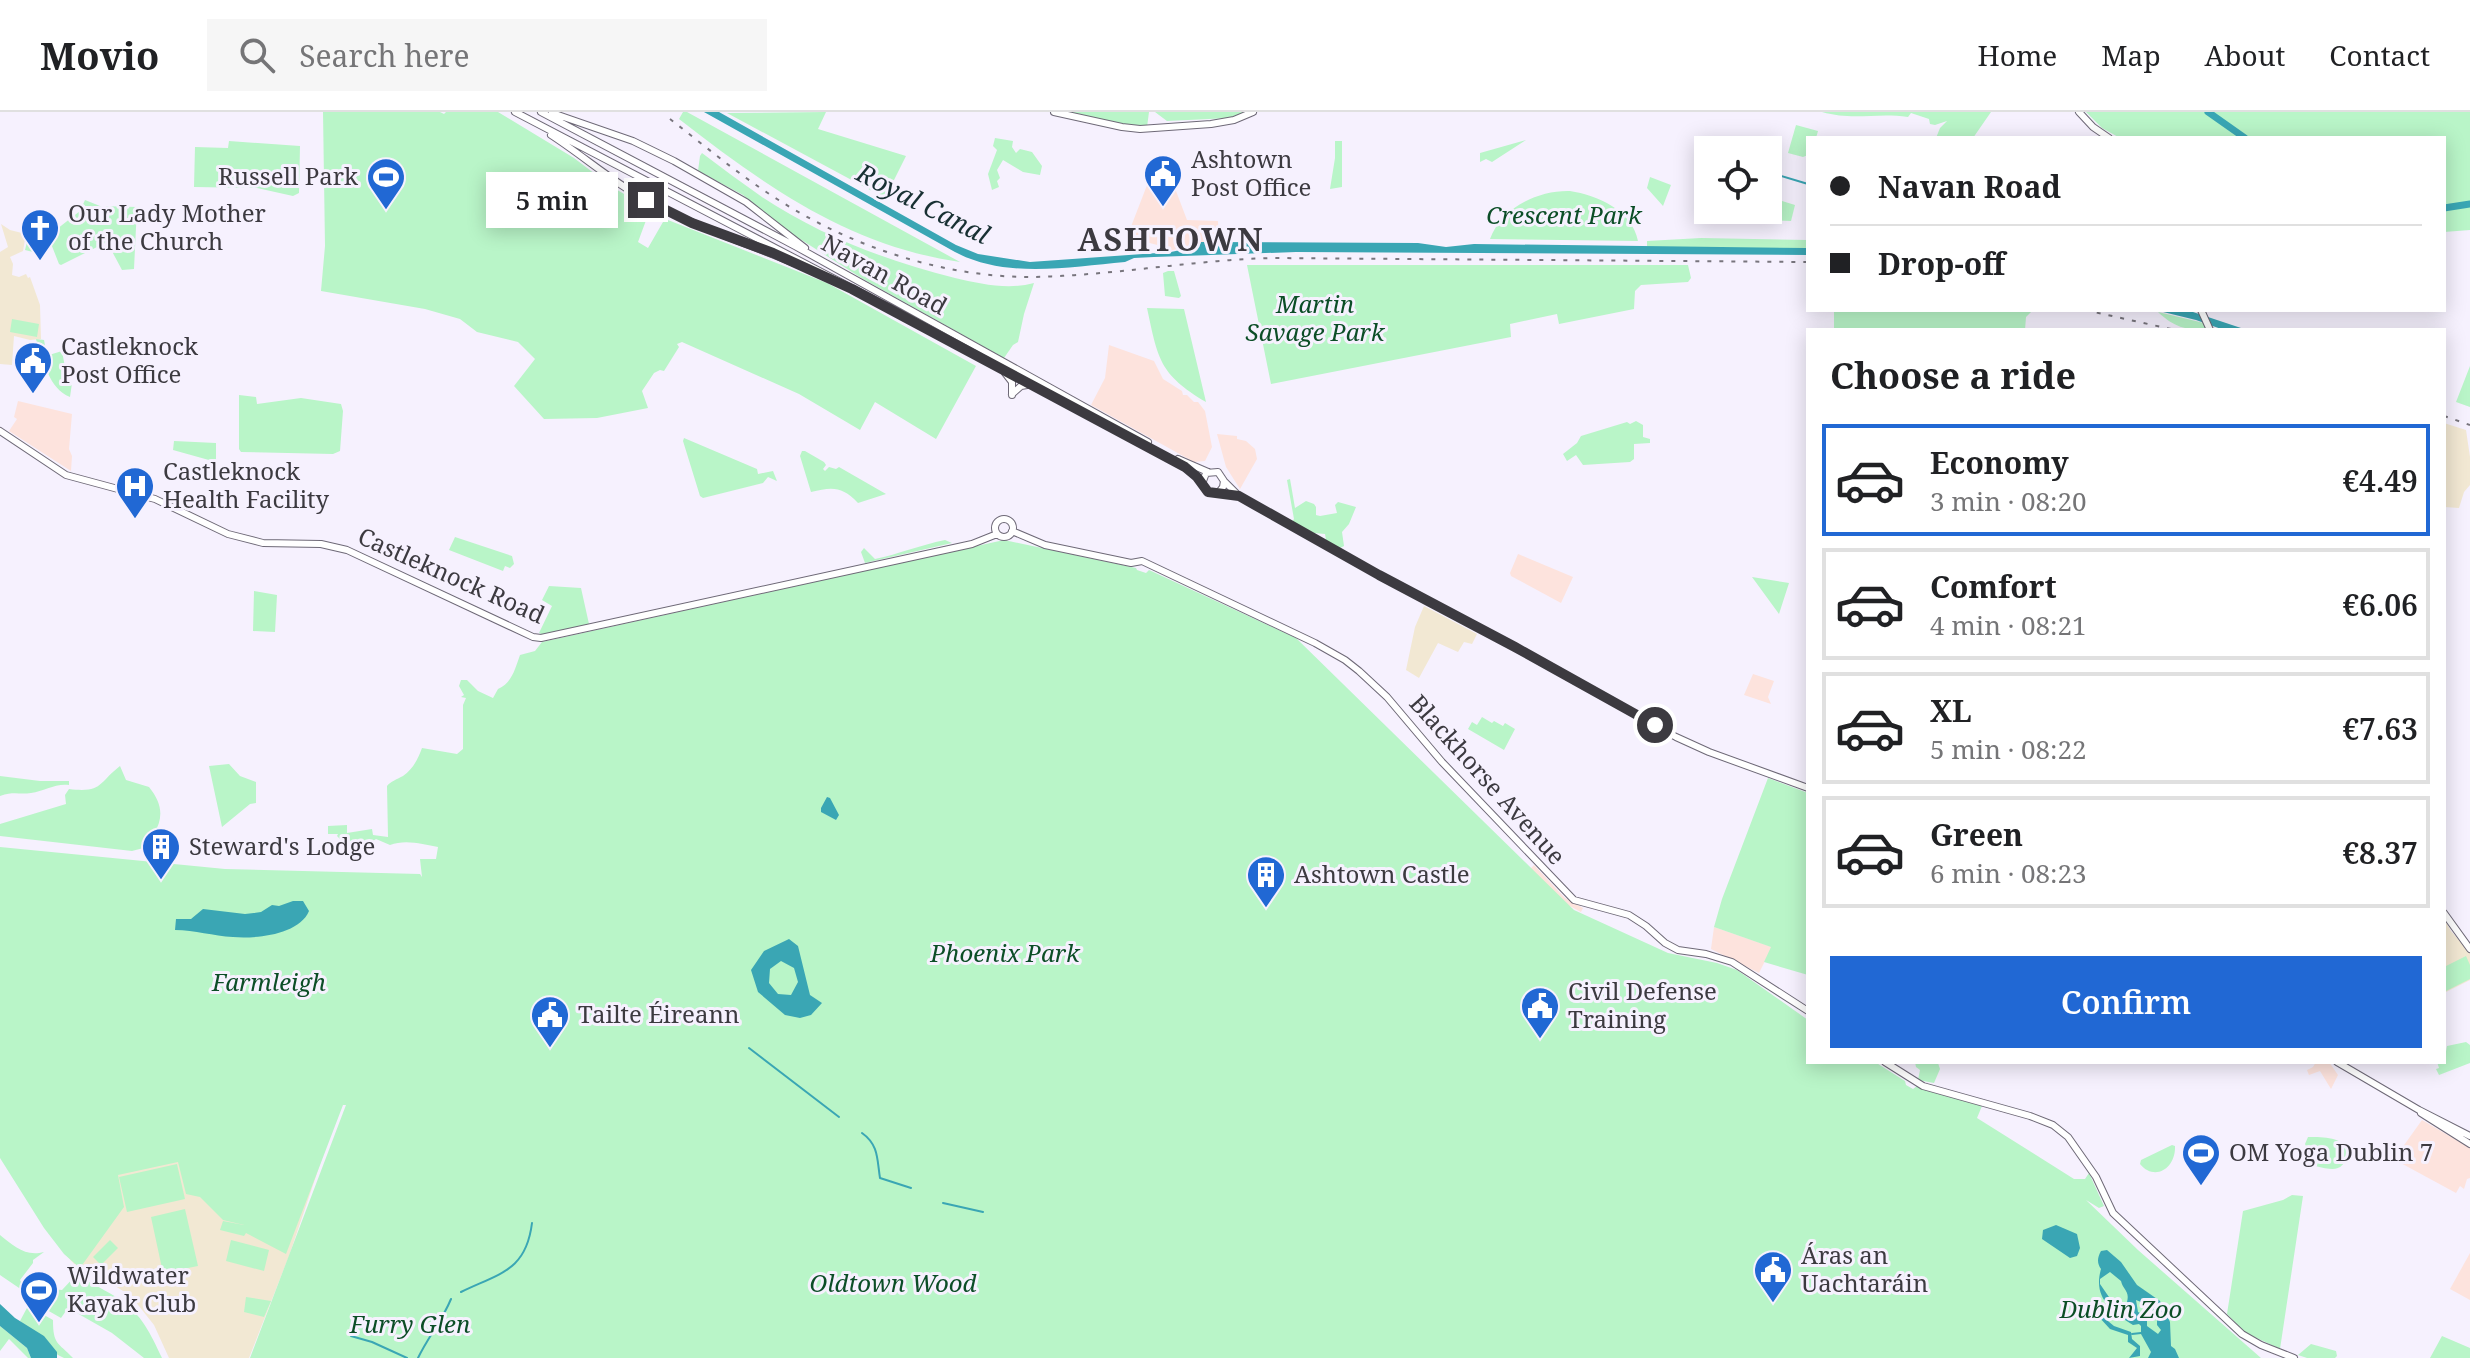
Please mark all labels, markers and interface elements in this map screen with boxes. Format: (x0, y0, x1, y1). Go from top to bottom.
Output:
search box (207, 19, 767, 91)
text: Movio (40, 29, 159, 81)
icon: search (235, 33, 279, 77)
text: Search here (299, 35, 470, 76)
text: Home (1978, 36, 2057, 74)
text: Map (2101, 36, 2161, 74)
text: About (2205, 36, 2285, 74)
text: Contact (2329, 36, 2430, 74)
map controls (1694, 136, 1782, 224)
button: locate (1694, 136, 1782, 224)
place label: Ashtown Post Office (1191, 142, 1311, 203)
public building icon: Ashtown Post Office (1142, 153, 1184, 208)
water label: Royal Canal (850, 154, 996, 252)
sports icon: Russell Park (365, 156, 407, 211)
place label: Russell Park (218, 159, 359, 192)
text: Navan Road (1878, 166, 2061, 207)
callout: 5 min (486, 172, 618, 228)
text: 5 min (516, 182, 588, 218)
route end (628, 182, 664, 218)
place label: Our Lady Mother of the Church (68, 196, 266, 257)
park label: Crescent Park (1486, 198, 1643, 231)
church icon: Our Lady Mother of the Church (19, 207, 61, 262)
district label: ASHTOWN (1078, 217, 1265, 260)
street label: Navan Road (816, 226, 954, 322)
text: Drop-off (1878, 243, 2005, 284)
park label: Martin Savage Park (1246, 287, 1386, 348)
place label: Castleknock Post Office (61, 329, 199, 390)
public building icon: Castleknock Post Office (12, 340, 54, 395)
text: Choose a ride (1830, 351, 2076, 400)
text: Economy (1930, 442, 2069, 483)
icon: car (1834, 444, 1906, 516)
place label: Castleknock Health Facility (163, 454, 330, 515)
text: €4.49 (2342, 460, 2418, 501)
hospital icon: Castleknock Health Facility (114, 465, 156, 520)
text: 3 min · 08:20 (1930, 483, 2087, 519)
street label: Castleknock Road (353, 519, 550, 631)
text: Comfort (1930, 566, 2057, 607)
icon: car (1834, 568, 1906, 640)
text: €6.06 (2342, 584, 2418, 625)
text: 4 min · 08:21 (1930, 607, 2087, 643)
street label: Blackhorse Avenue (1403, 687, 1574, 871)
text: XL (1930, 690, 1972, 731)
icon: car (1834, 692, 1906, 764)
route start (1637, 707, 1673, 743)
text: €7.63 (2342, 708, 2418, 749)
text: 5 min · 08:22 (1930, 731, 2087, 767)
text: Green (1930, 814, 2023, 855)
icon: car (1834, 816, 1906, 888)
building icon: Steward's Lodge (140, 826, 182, 881)
place label: Steward's Lodge (189, 829, 375, 862)
text: €8.37 (2342, 832, 2418, 873)
building icon: Ashtown Castle (1245, 854, 1287, 909)
text: 6 min · 08:23 (1930, 855, 2087, 891)
place label: Ashtown Castle (1294, 857, 1470, 890)
park label: Phoenix Park (929, 936, 1081, 969)
button: Confirm (1830, 956, 2422, 1048)
park label: Farmleigh (211, 965, 326, 998)
place label: Civil Defense Training (1568, 974, 1717, 1035)
public building icon: Civil Defense Training (1519, 985, 1561, 1040)
public building icon: Tailte Éireann (529, 994, 571, 1049)
place label: Tailte Éireann (578, 997, 739, 1030)
sports icon: OM Yoga Dublin 7 (2180, 1132, 2222, 1187)
place label: OM Yoga Dublin 7 (2229, 1135, 2433, 1168)
place label: Áras an Uachtaráin (1801, 1238, 1928, 1299)
public building icon: Áras an Uachtaráin (1752, 1249, 1794, 1304)
place label: Wildwater Kayak Club (67, 1258, 196, 1319)
park label: Oldtown Wood (810, 1266, 977, 1299)
sports icon: Wildwater Kayak Club (18, 1269, 60, 1324)
park label: Dublin Zoo (2059, 1292, 2182, 1325)
park label: Furry Glen (349, 1307, 470, 1340)

